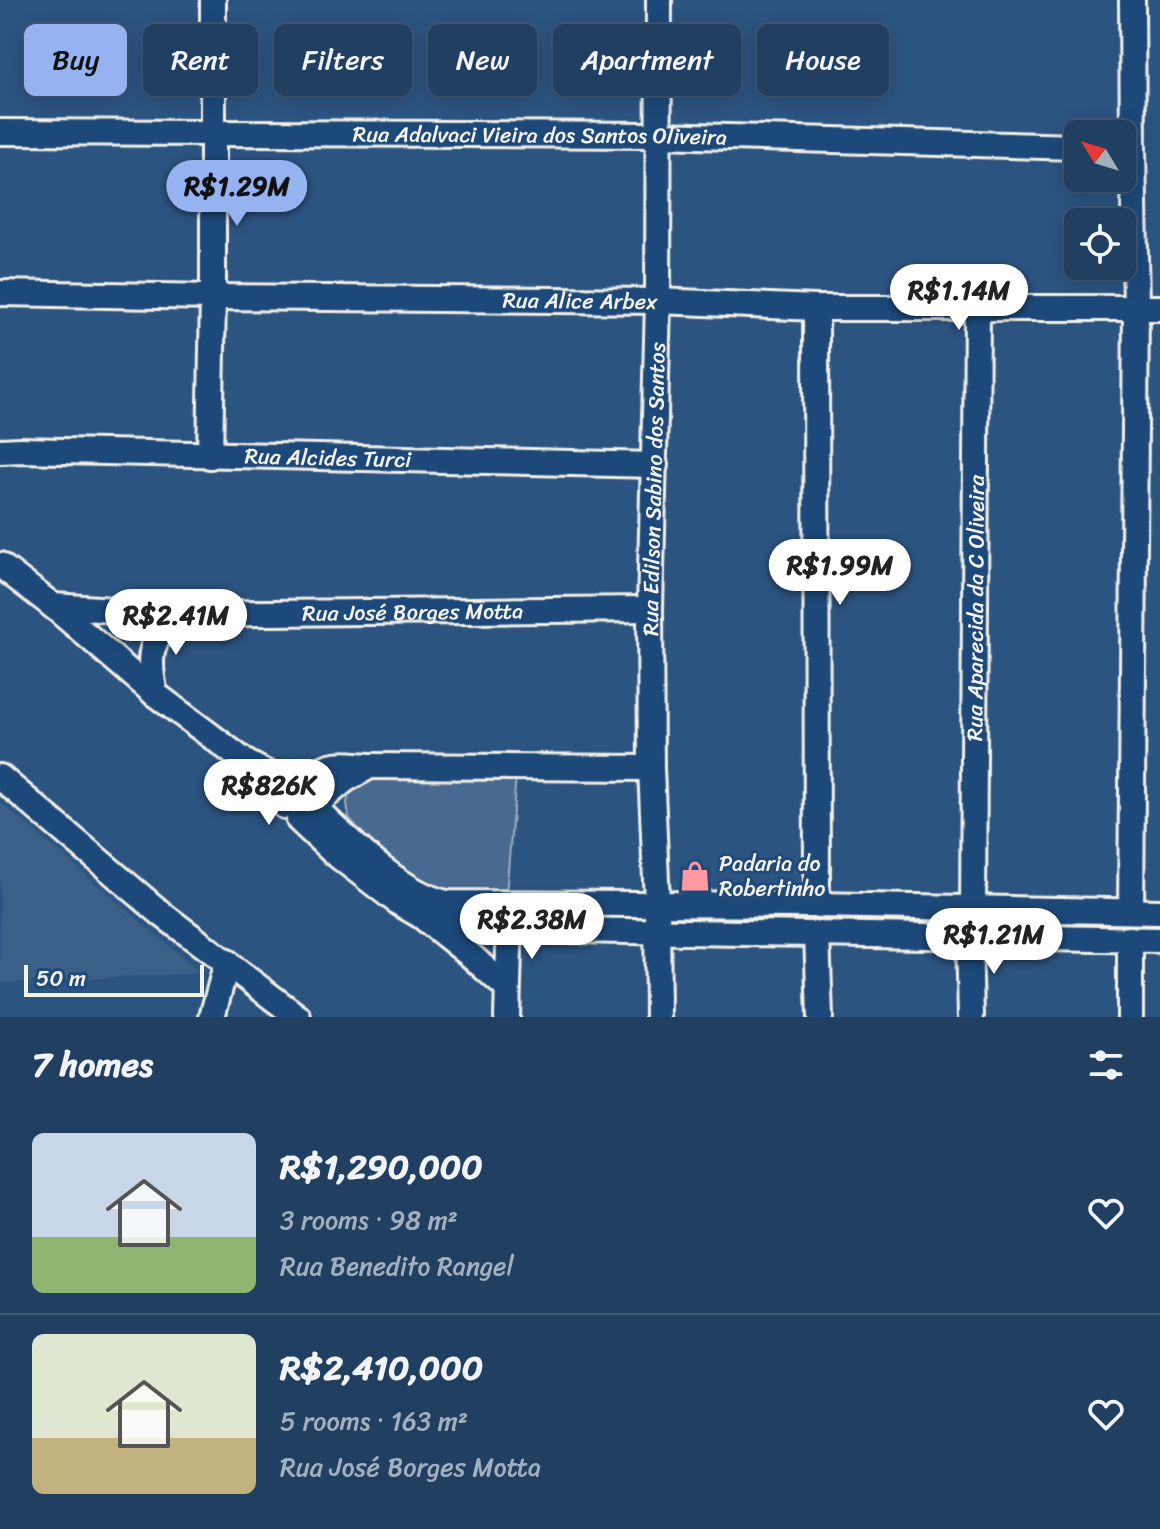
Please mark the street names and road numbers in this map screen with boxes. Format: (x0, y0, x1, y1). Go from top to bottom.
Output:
street label: Rua Adalvaci Vieira dos Santos Oliveira (353, 114, 728, 156)
street label: Rua Alice Arbex (502, 280, 658, 320)
street label: Rua Edilson Sabino dos Santos (630, 341, 676, 636)
street label: Rua Alcides Turci (244, 436, 413, 479)
street label: Rua Aparecida da C Oliveira (955, 474, 995, 741)
street label: Rua José Borges Motta (302, 591, 523, 632)

